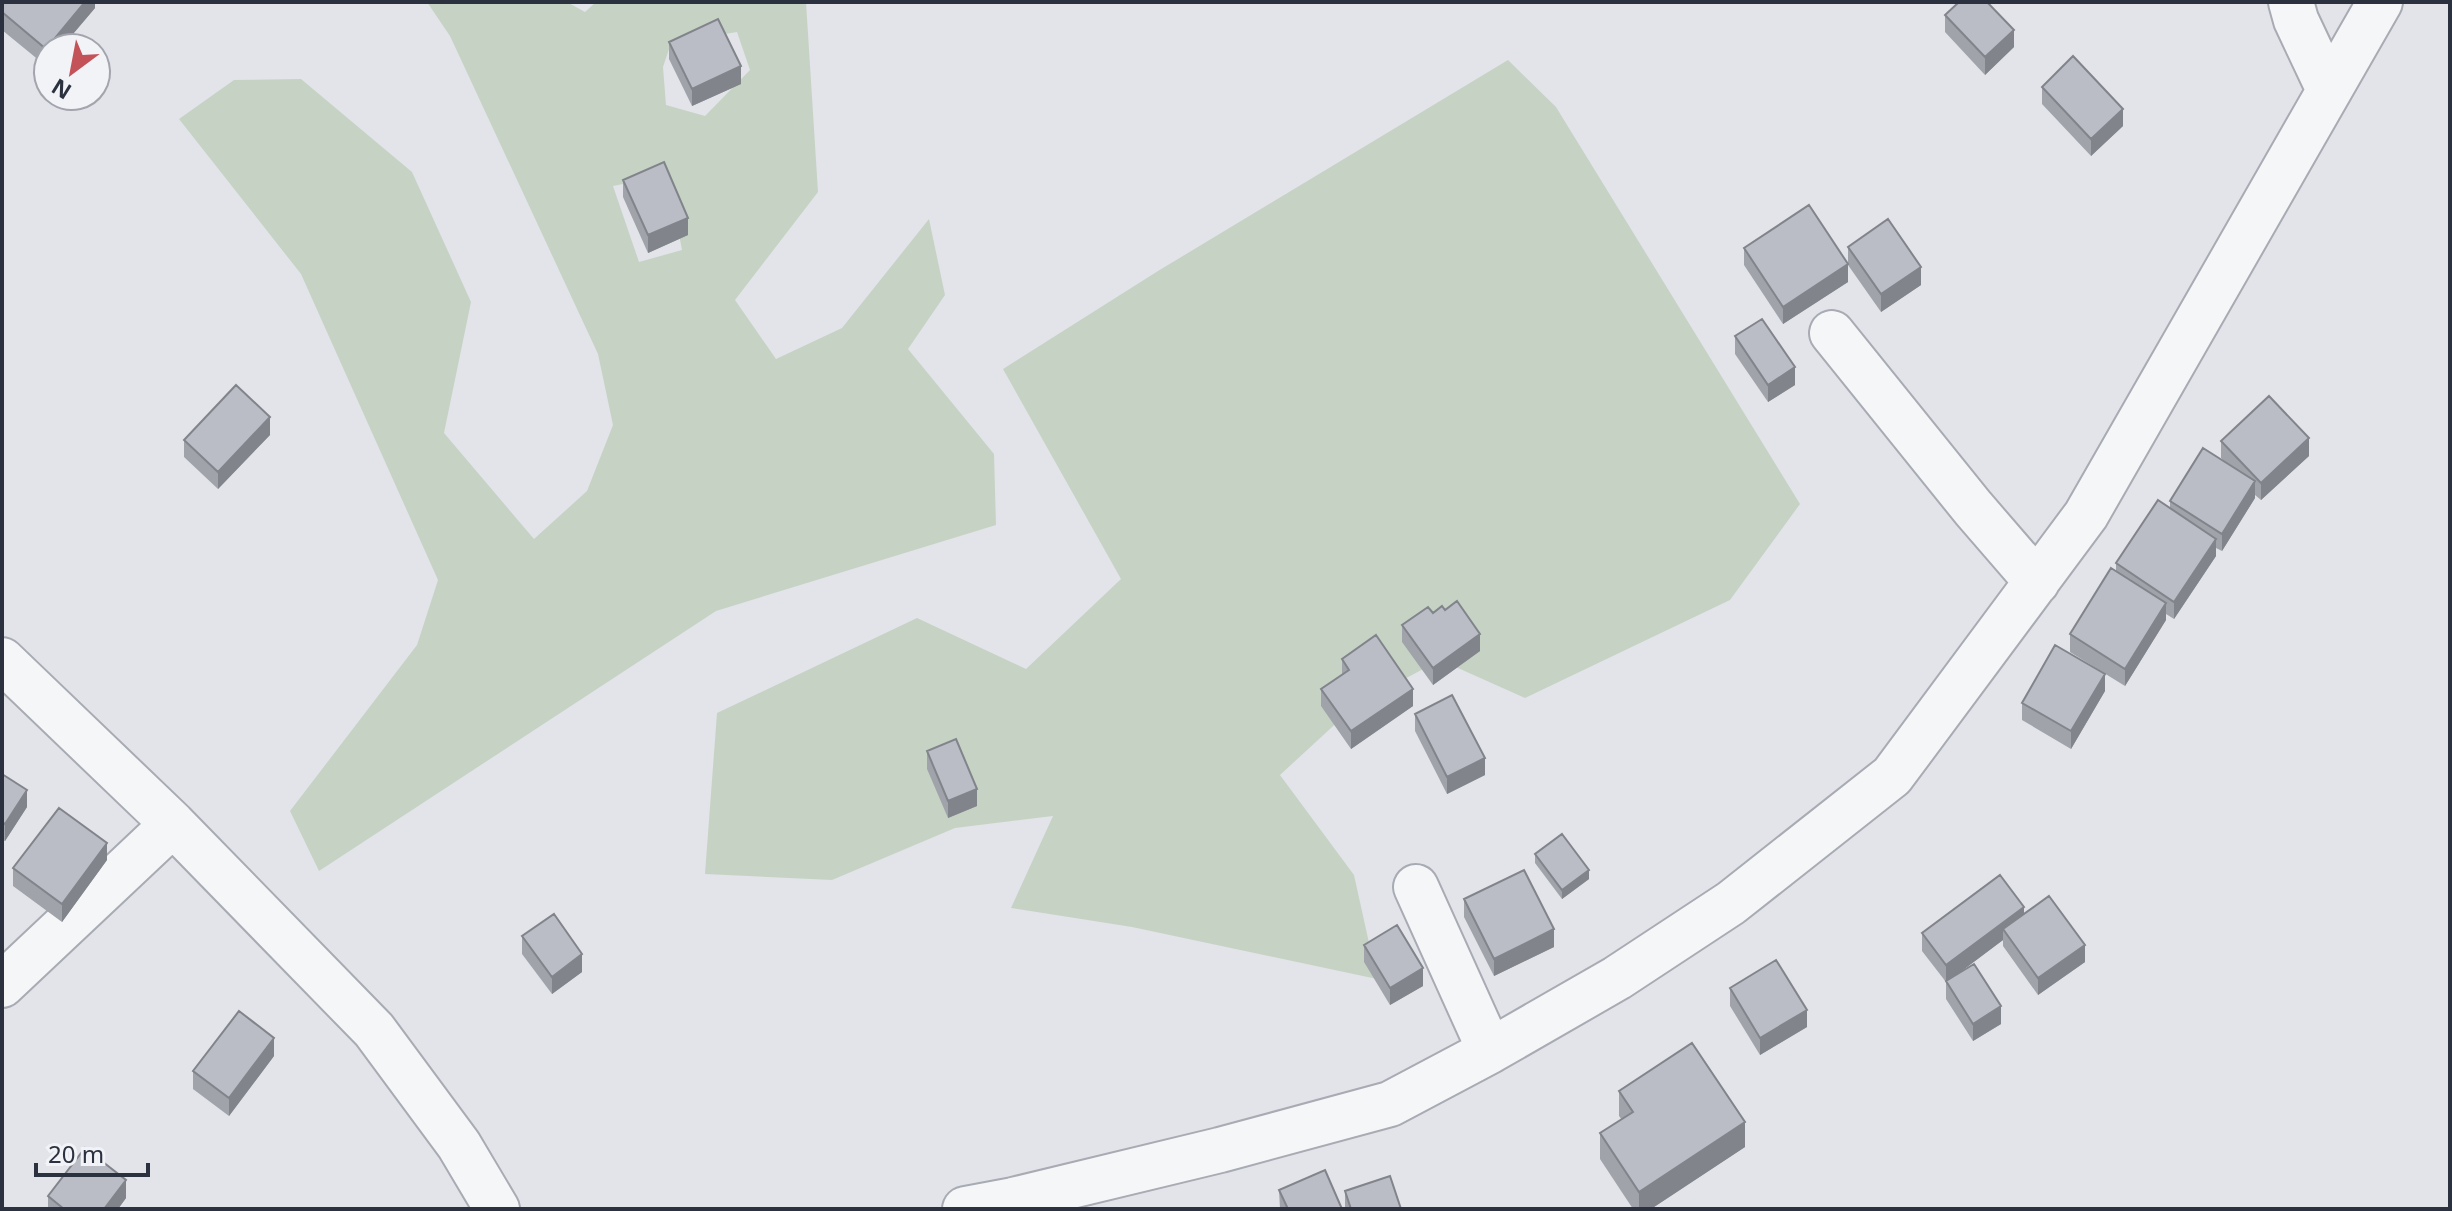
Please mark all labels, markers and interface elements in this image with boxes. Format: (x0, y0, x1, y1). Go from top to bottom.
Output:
north arrow (32, 32, 112, 112)
text: N (45, 72, 76, 107)
scale bar (36, 1127, 148, 1177)
text: 20 m (48, 1137, 104, 1170)

